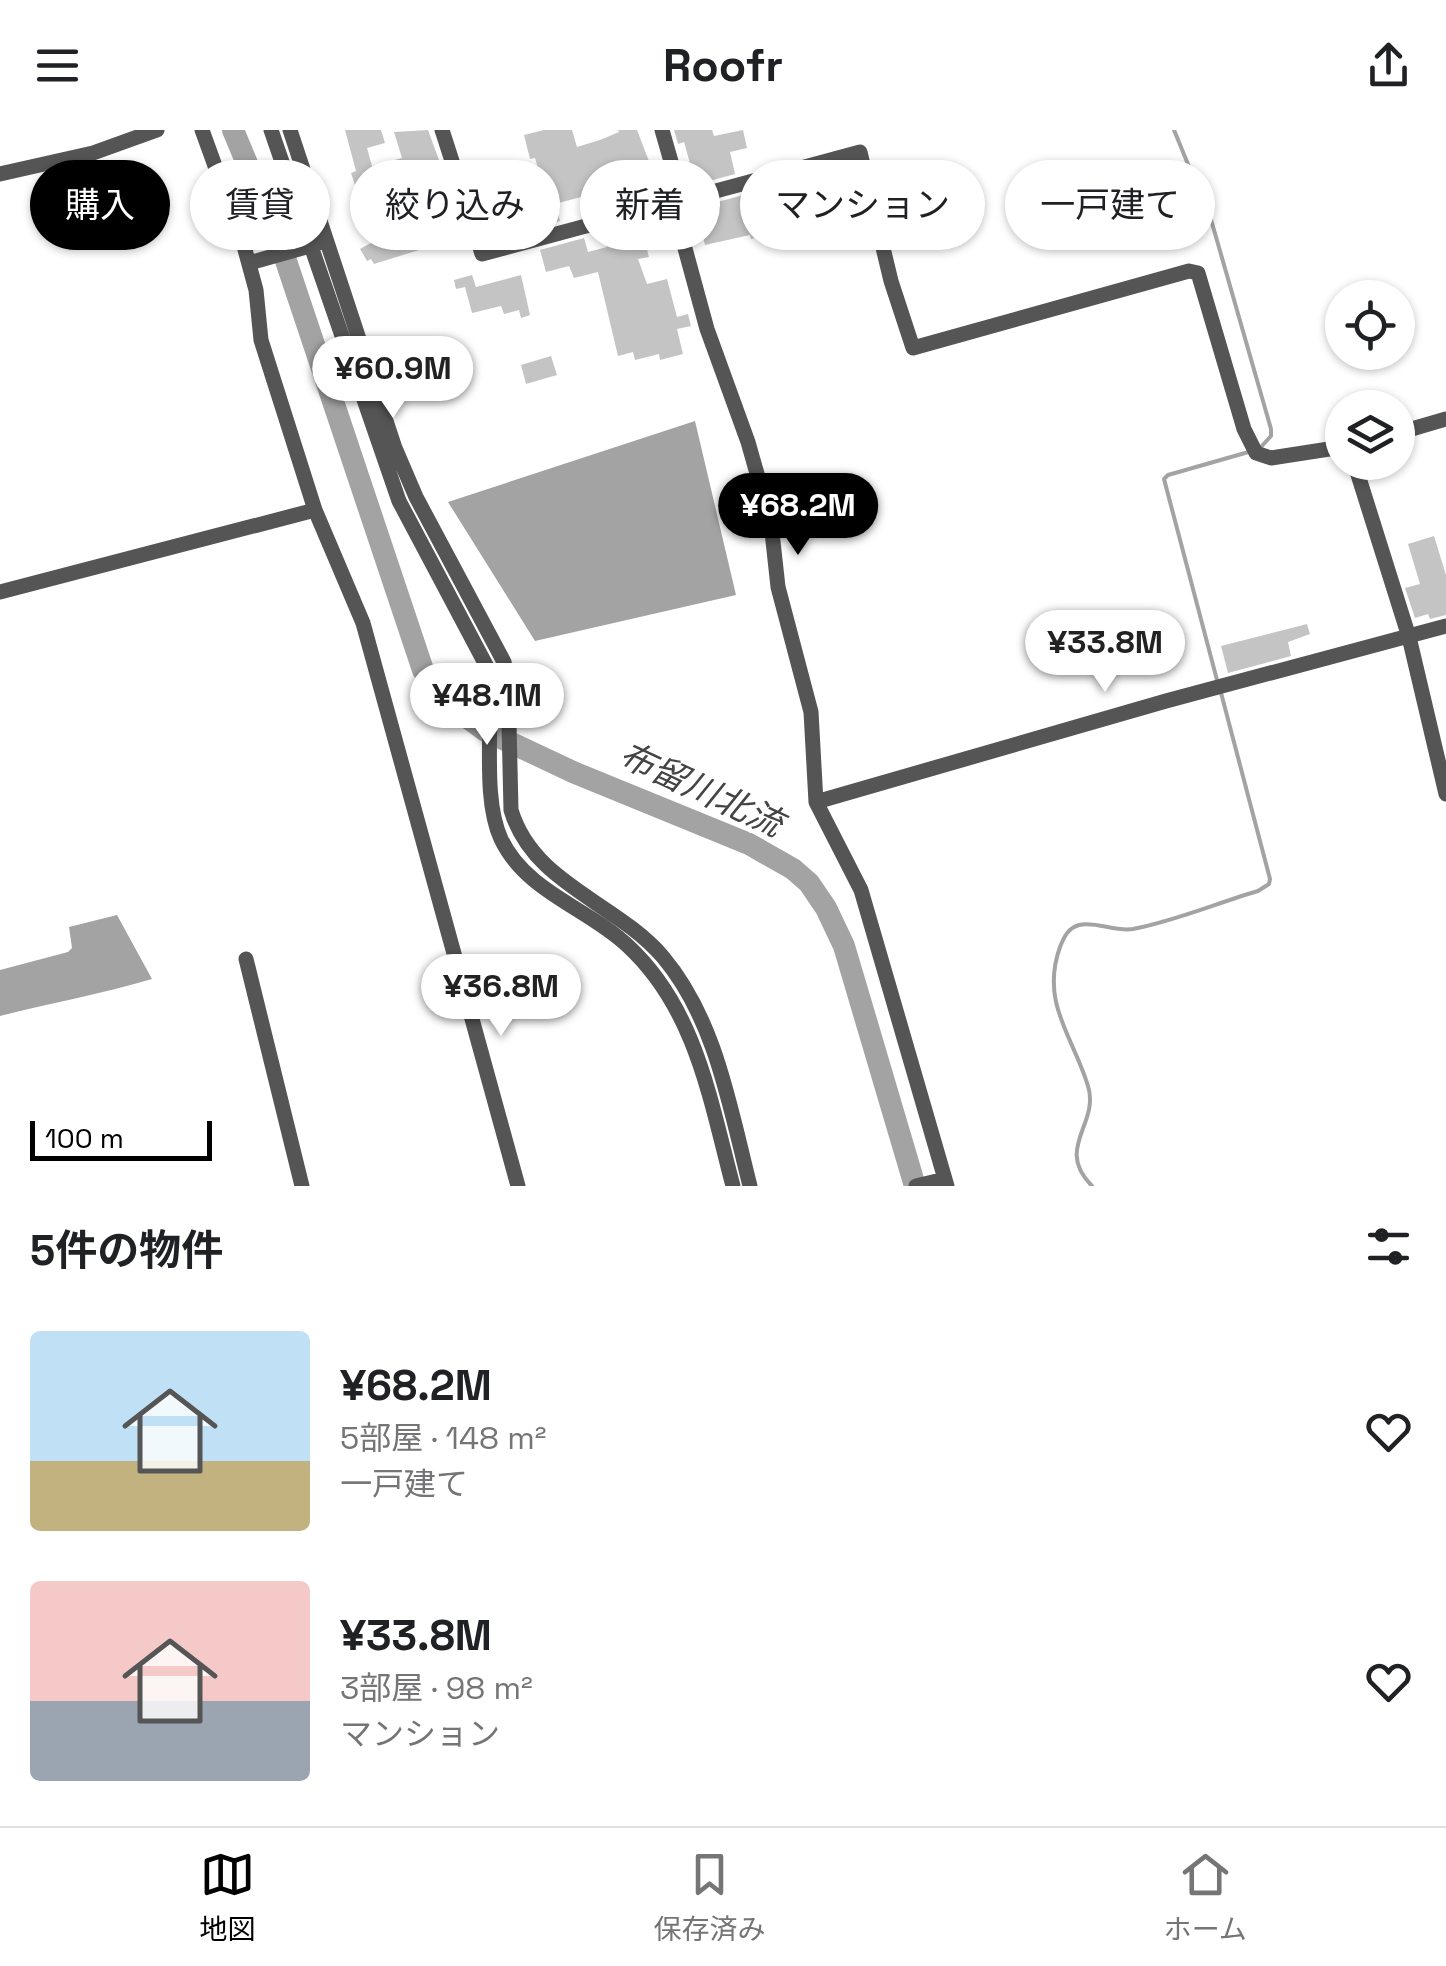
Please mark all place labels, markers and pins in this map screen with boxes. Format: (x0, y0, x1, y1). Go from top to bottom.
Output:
pin: ¥60.9M (312, 336, 474, 421)
pin: ¥68.2M (717, 473, 879, 558)
pin: ¥33.8M (1024, 610, 1186, 695)
pin: ¥48.1M (406, 663, 568, 748)
pin: ¥36.8M (420, 954, 582, 1039)

